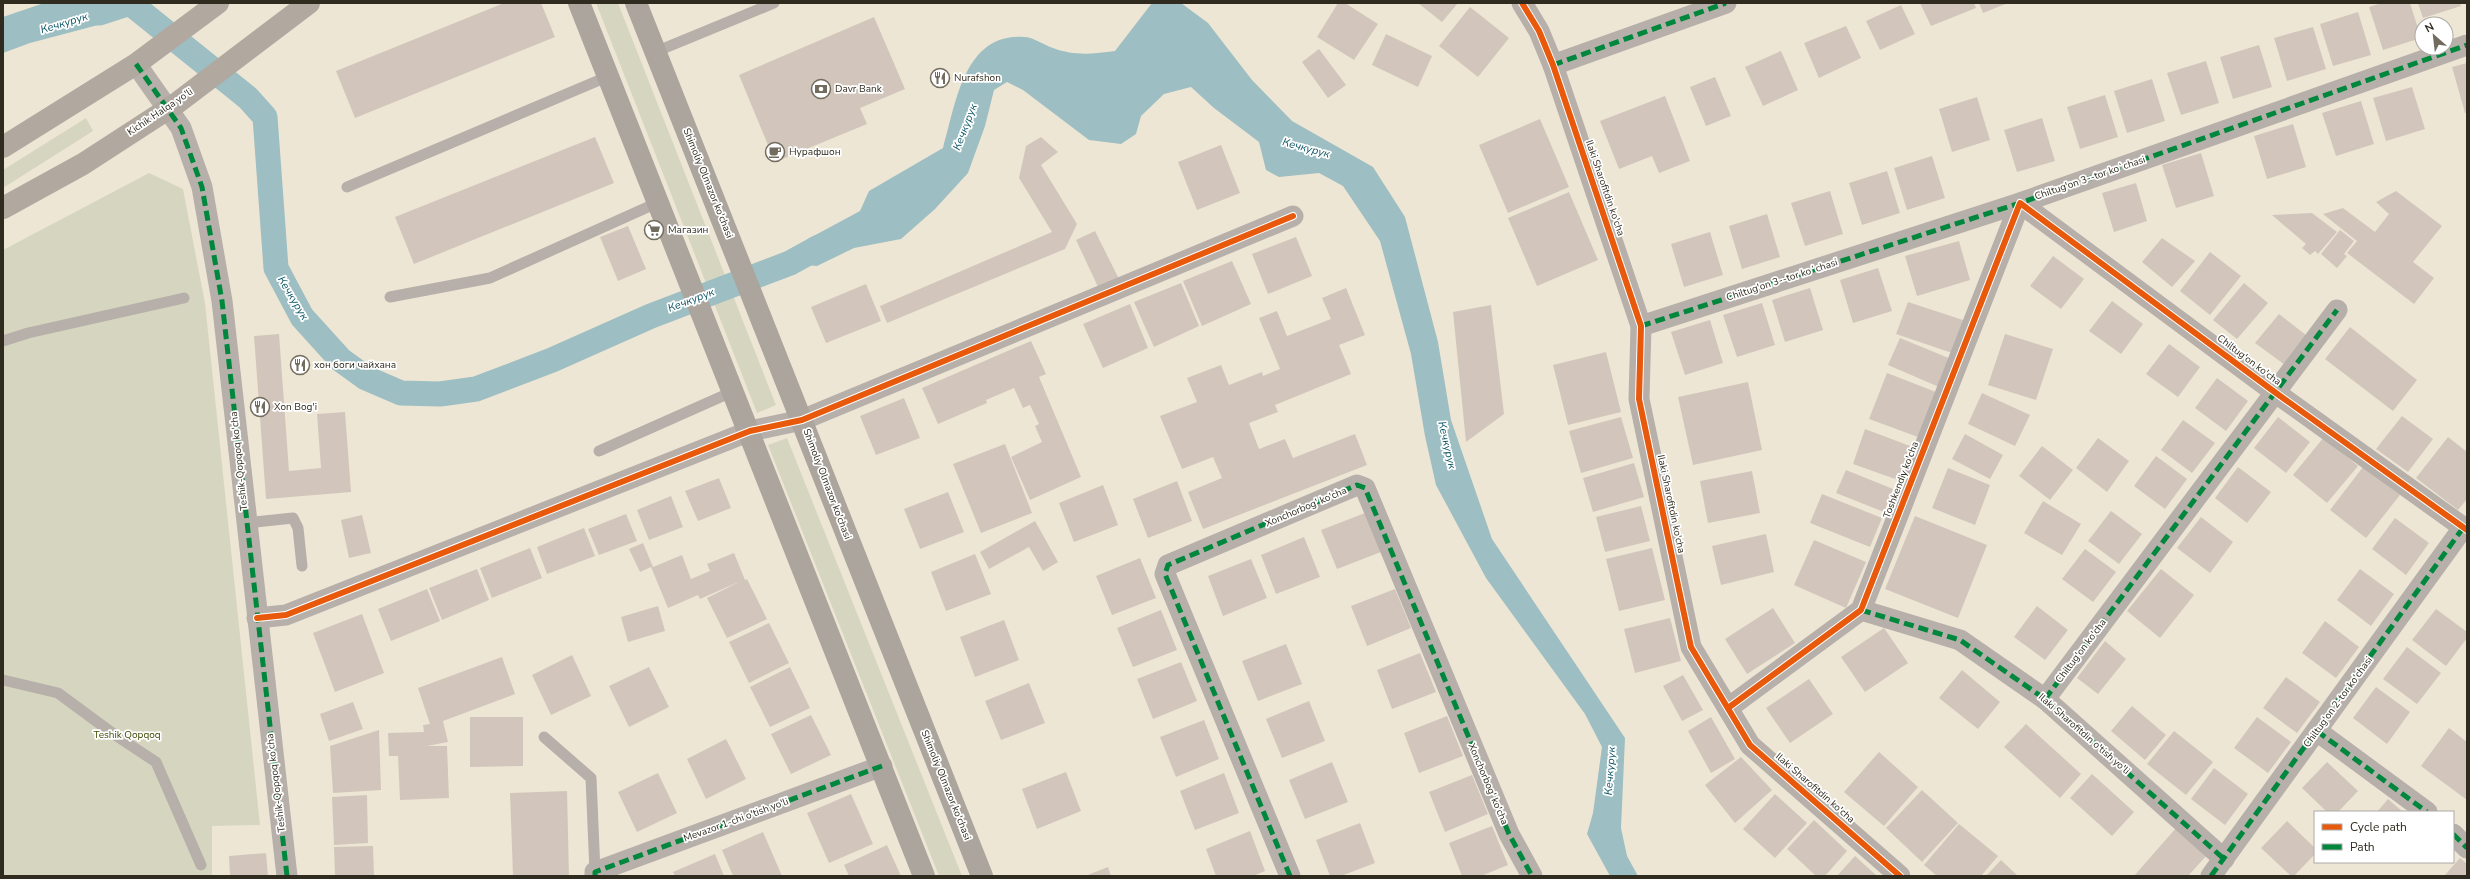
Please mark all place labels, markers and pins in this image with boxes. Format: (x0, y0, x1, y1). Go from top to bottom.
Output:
restaurant icon: Nurafshon (929, 67, 951, 89)
place label: Nurafshon (954, 71, 1001, 85)
bank icon: Davr Bank (810, 78, 832, 100)
place label: Davr Bank (835, 82, 883, 96)
cafe icon: Нурафшон (764, 141, 786, 163)
place label: Нурафшон (789, 145, 841, 159)
supermarket icon: Магазин (643, 219, 665, 241)
place label: Магазин (668, 223, 708, 237)
restaurant icon: хон боги чайхана (289, 354, 311, 376)
place label: хон боги чайхана (314, 358, 396, 372)
restaurant icon: Xon Bog'i (249, 396, 271, 418)
place label: Xon Bog'i (274, 400, 317, 414)

